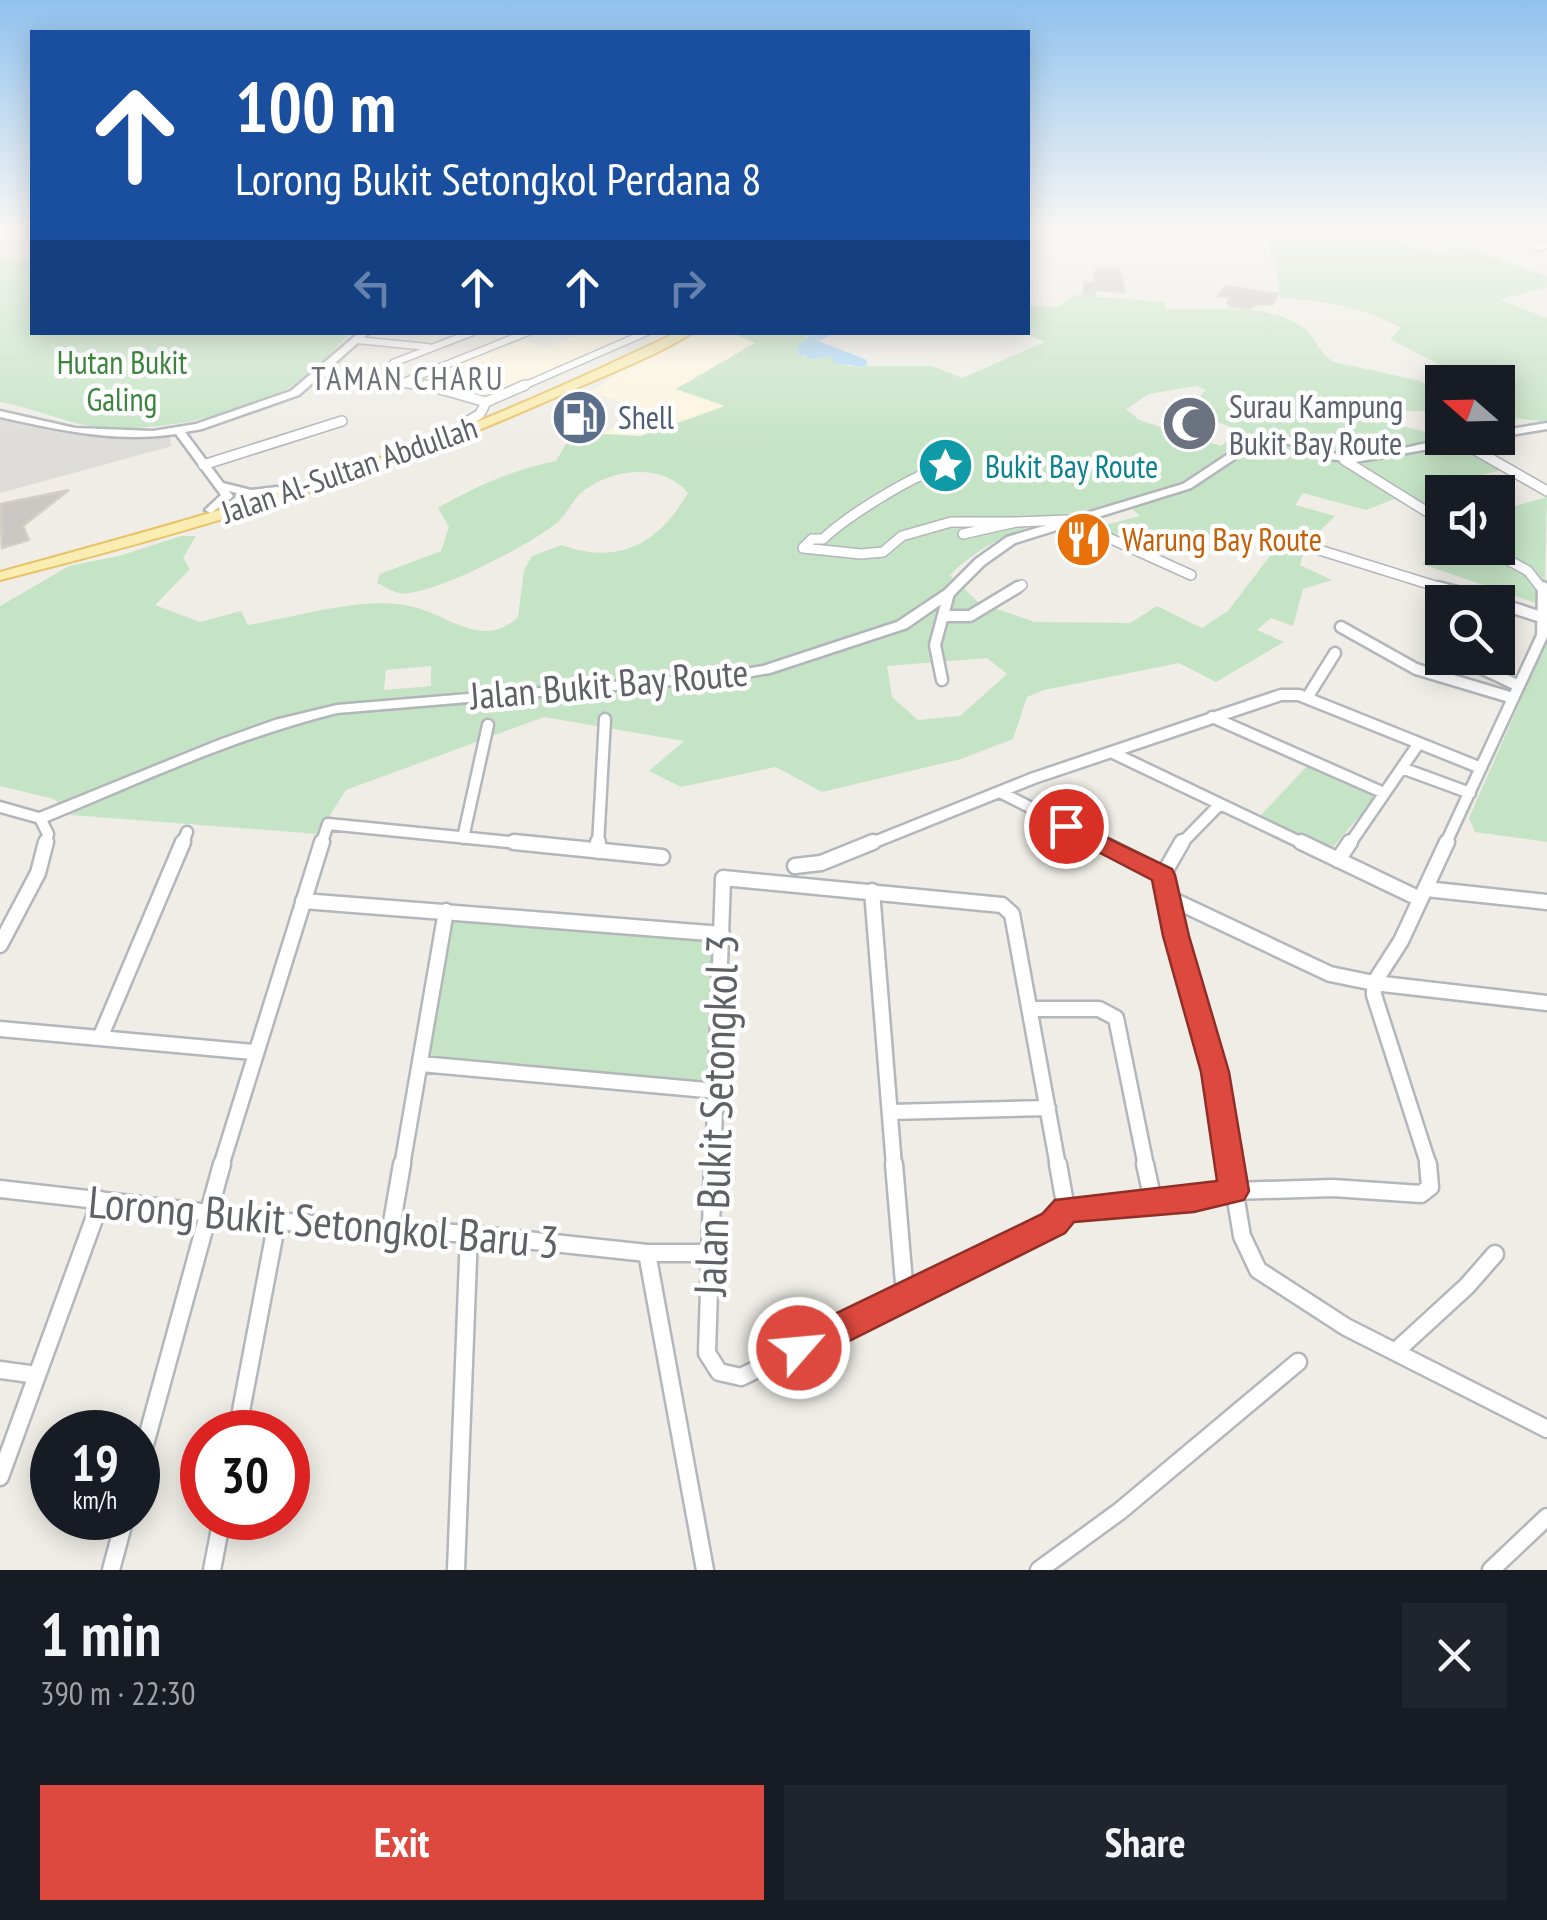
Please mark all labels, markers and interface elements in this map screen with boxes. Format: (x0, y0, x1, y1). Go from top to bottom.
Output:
text: 100 m (235, 61, 396, 151)
icon: ahead (70, 70, 200, 200)
text: Lorong Bukit Setongkol Perdana 8 (235, 149, 761, 207)
icon: left (345, 260, 400, 315)
icon: ahead (450, 260, 505, 315)
icon: ahead (555, 260, 610, 315)
icon: right (660, 260, 715, 315)
park label: Hutan Bukit Galing (57, 341, 187, 420)
district label: TAMAN CHARU (311, 357, 505, 399)
north arrow (1425, 365, 1515, 455)
map controls (1425, 365, 1515, 675)
place label: Surau Kampung Bukit Bay Route (1229, 385, 1403, 464)
fuel station icon: Shell (549, 387, 609, 447)
mosque icon: Surau Kampung Bukit Bay Route (1160, 394, 1220, 454)
place label: Shell (618, 396, 674, 438)
street label: Jalan Al-Sultan Abdullah (215, 406, 482, 533)
place icon: Bukit Bay Route (916, 436, 976, 496)
place label: Bukit Bay Route (985, 445, 1158, 487)
button: sound (1425, 475, 1515, 565)
restaurant icon: Warung Bay Route (1053, 509, 1113, 569)
place label: Warung Bay Route (1122, 518, 1322, 560)
button: search (1425, 585, 1515, 675)
street label: Jalan Bukit Bay Route (467, 646, 750, 720)
pin (1024, 784, 1109, 869)
icon: arrive (1039, 799, 1094, 854)
street label: Jalan Bukit Setongkol 3 (680, 933, 750, 1299)
street label: Lorong Bukit Setongkol Baru 3 (86, 1172, 562, 1270)
position arrow (747, 1296, 851, 1400)
speed limit sign: 30 (180, 1410, 310, 1540)
text: 19 (71, 1430, 119, 1495)
text: km/h (73, 1484, 117, 1516)
text: 1 min (40, 1595, 161, 1673)
button: close (1402, 1603, 1507, 1708)
text: 390 m · 22:30 (40, 1672, 195, 1714)
button: Exit (40, 1785, 764, 1900)
button: Share (784, 1785, 1507, 1900)

